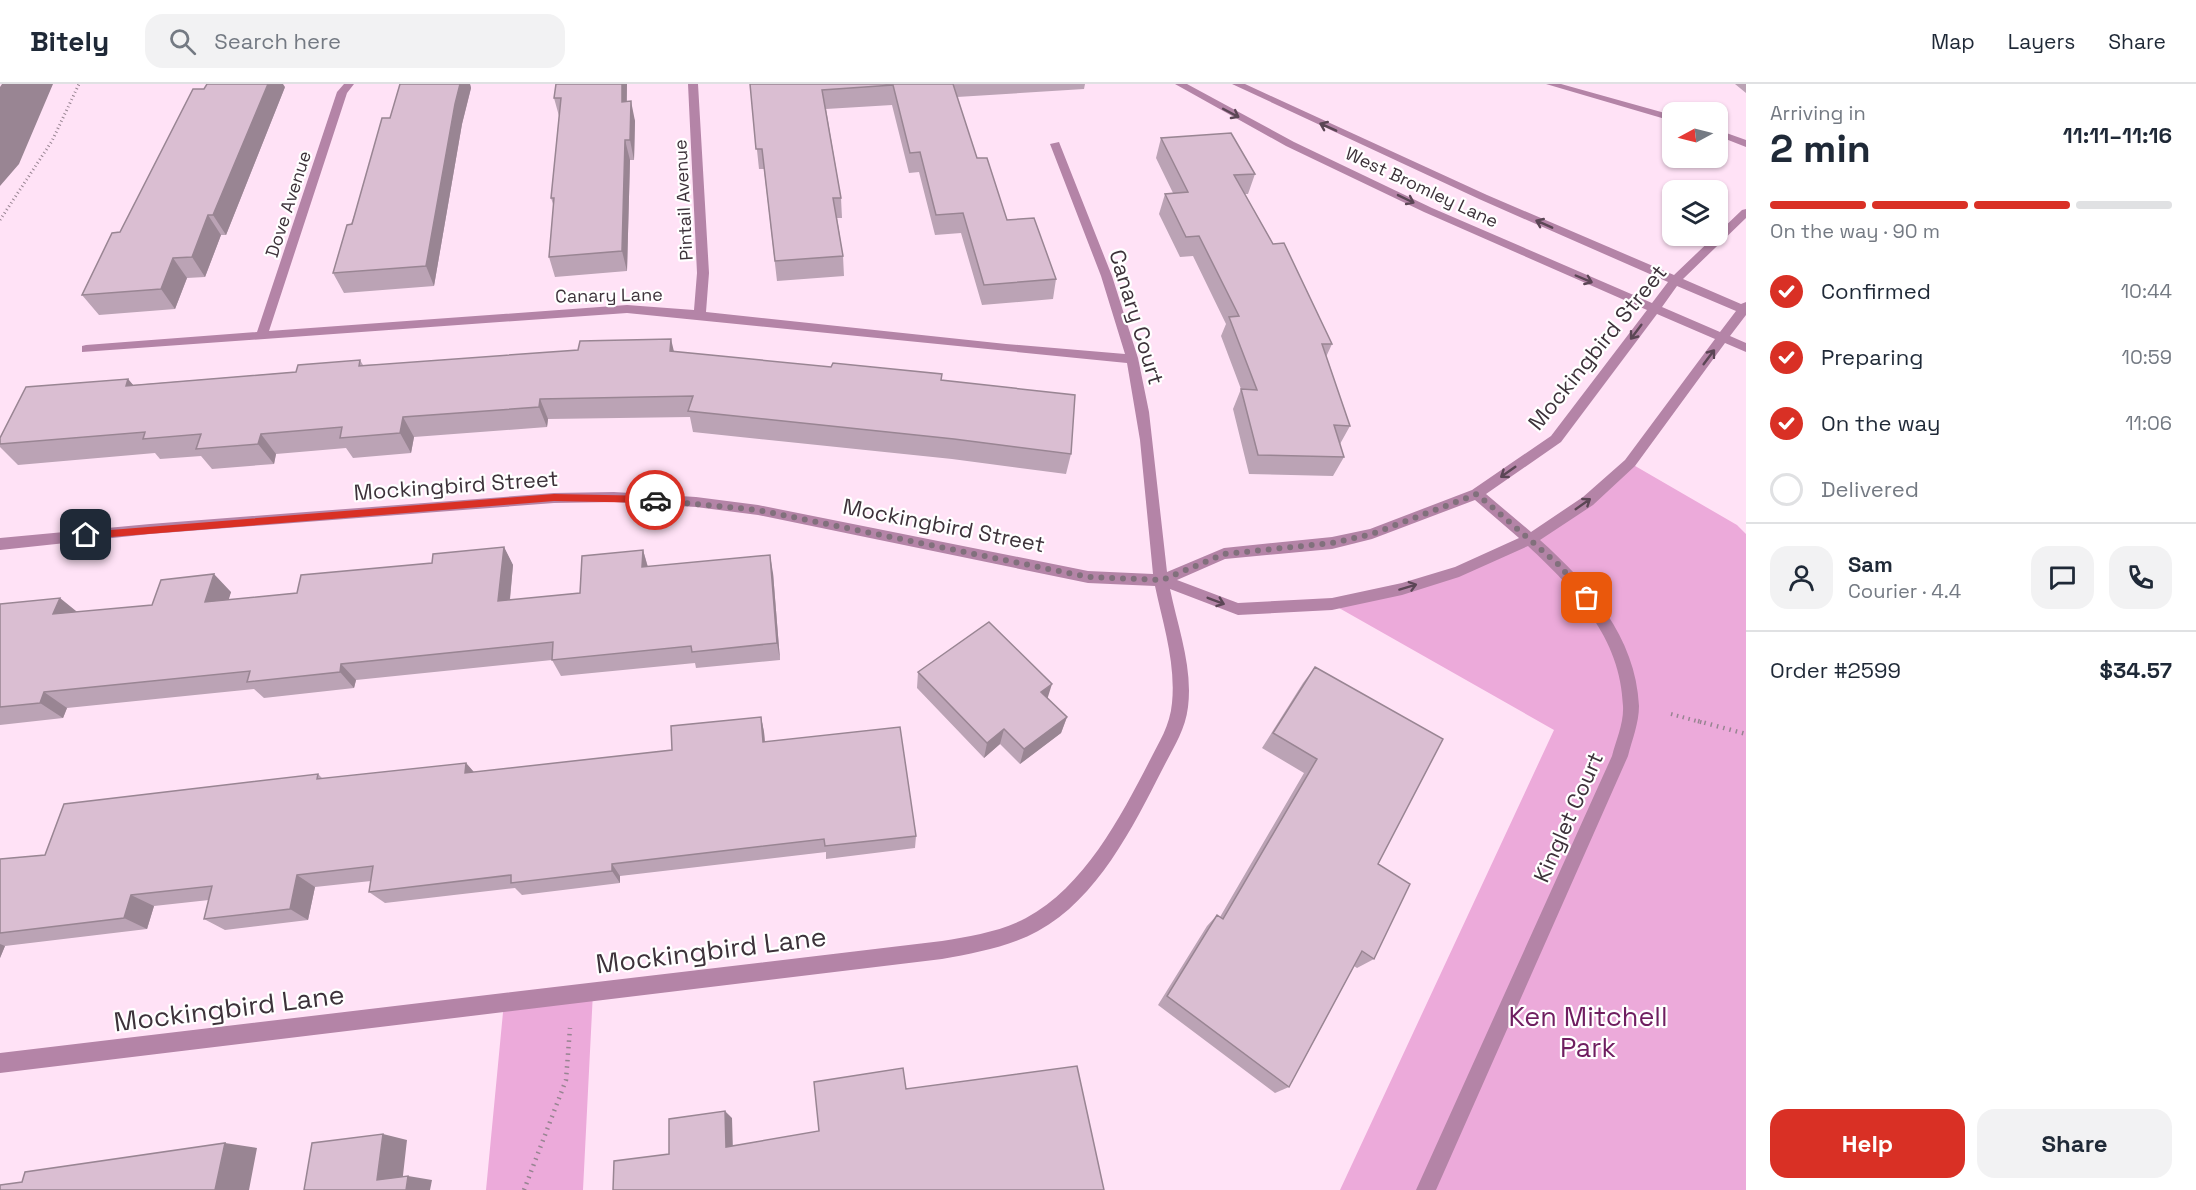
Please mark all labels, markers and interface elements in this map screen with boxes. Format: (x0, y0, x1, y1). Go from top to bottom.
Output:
search box (145, 14, 565, 68)
text: Bitely (30, 23, 109, 59)
icon: search (166, 25, 199, 58)
text: Search here (214, 27, 341, 55)
text: Map (1931, 28, 1975, 55)
text: Layers (2008, 28, 2075, 55)
text: Share (2108, 28, 2166, 55)
text: Arriving in (1770, 100, 1866, 126)
north arrow (1662, 102, 1728, 168)
map controls (1662, 102, 1728, 246)
one-way arrow (1222, 107, 1239, 119)
one-way arrow (1319, 121, 1338, 132)
text: 11:11–11:16 (2063, 121, 2172, 149)
text: 2 min (1770, 124, 1871, 173)
street label: Pintail Avenue (668, 139, 698, 261)
street label: West Bromley Lane (1342, 142, 1502, 232)
street label: Dove Avenue (260, 148, 316, 260)
button: layers (1662, 180, 1728, 246)
one-way arrow (1396, 194, 1414, 206)
one-way arrow (1535, 218, 1554, 229)
text: On the way · 90 m (1770, 218, 1940, 244)
street label: Canary Court (1103, 246, 1171, 388)
street label: Mockingbird Street (1522, 258, 1672, 436)
one-way arrow (1575, 274, 1593, 285)
icon: check (1770, 275, 1803, 308)
text: Confirmed (1821, 277, 1931, 305)
text: 10:44 (2121, 278, 2172, 304)
street label: Canary Lane (555, 283, 663, 307)
one-way arrow (1629, 324, 1642, 340)
icon: check (1770, 341, 1803, 374)
text: Preparing (1821, 343, 1923, 371)
text: 10:59 (2122, 344, 2172, 370)
one-way arrow (1702, 349, 1715, 365)
icon: check (1770, 407, 1803, 440)
text: On the way (1821, 409, 1940, 437)
text: 11:06 (2125, 410, 2172, 436)
street label: Mockingbird Street (353, 464, 559, 506)
one-way arrow (1500, 466, 1516, 479)
courier (625, 470, 685, 530)
text: Delivered (1821, 475, 1919, 503)
icon: car (639, 484, 672, 517)
street label: Mockingbird Street (841, 492, 1047, 558)
one-way arrow (1574, 498, 1591, 510)
pin (60, 509, 111, 560)
icon: home (69, 518, 102, 551)
button: person (1770, 546, 1833, 609)
button: chat (2031, 546, 2094, 609)
button: phone (2109, 546, 2172, 609)
text: Sam (1848, 550, 1893, 578)
pin (1561, 572, 1612, 623)
text: Courier · 4.4 (1848, 578, 1961, 604)
one-way arrow (1398, 581, 1417, 592)
icon: bag (1570, 581, 1603, 614)
one-way arrow (1206, 596, 1225, 607)
text: Order #2599 (1770, 656, 1901, 684)
text: $34.57 (2100, 656, 2172, 684)
street label: Kinglet Court (1527, 747, 1609, 887)
street label: Mockingbird Lane (594, 918, 828, 982)
street label: Mockingbird Lane (112, 976, 346, 1040)
park label: Ken Mitchell Park (1508, 999, 1668, 1065)
button: Help (1770, 1109, 1965, 1178)
button: Share (1977, 1109, 2172, 1178)

